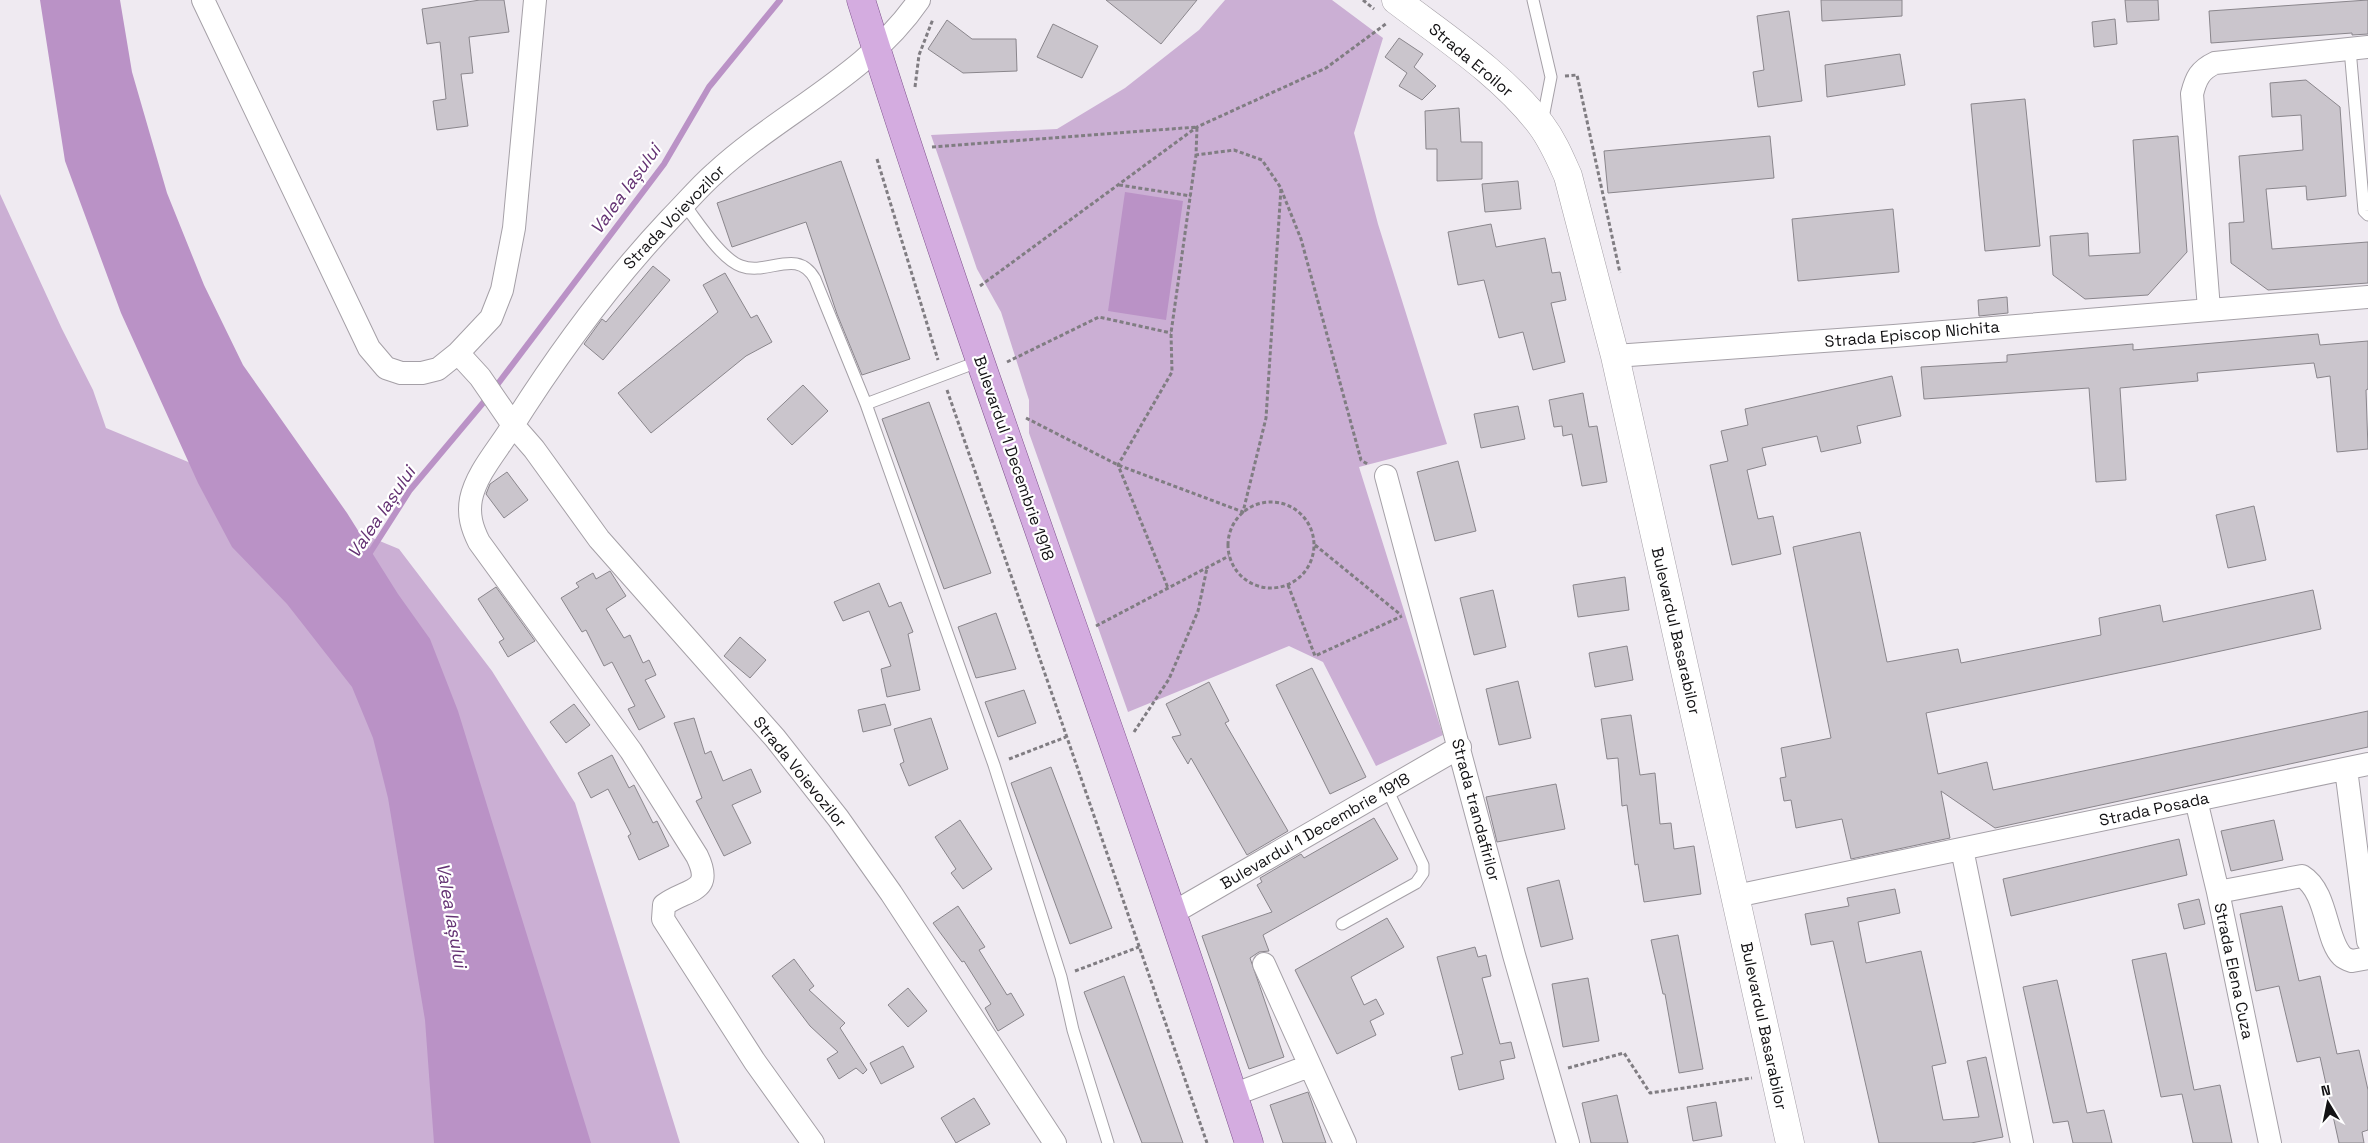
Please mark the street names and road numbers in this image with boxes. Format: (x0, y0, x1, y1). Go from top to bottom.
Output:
street label: Strada Eroilor (1424, 19, 1518, 101)
street label: Strada Voievozilor (619, 160, 729, 274)
street label: Strada Episcop Nichita (1824, 316, 2000, 352)
street label: Bulevardul 1 Decembrie 1918 (969, 353, 1059, 563)
street label: Bulevardul Basarabilor (1647, 545, 1705, 717)
street label: Strada Voievozilor (749, 712, 851, 832)
street label: Strada trandafirilor (1447, 736, 1505, 884)
street label: Bulevardul 1 Decembrie 1918 (1216, 768, 1414, 894)
street label: Strada Posada (2097, 787, 2211, 831)
street label: Strada Elena Cuza (2209, 901, 2259, 1041)
street label: Bulevardul Basarabilor (1736, 940, 1792, 1112)

